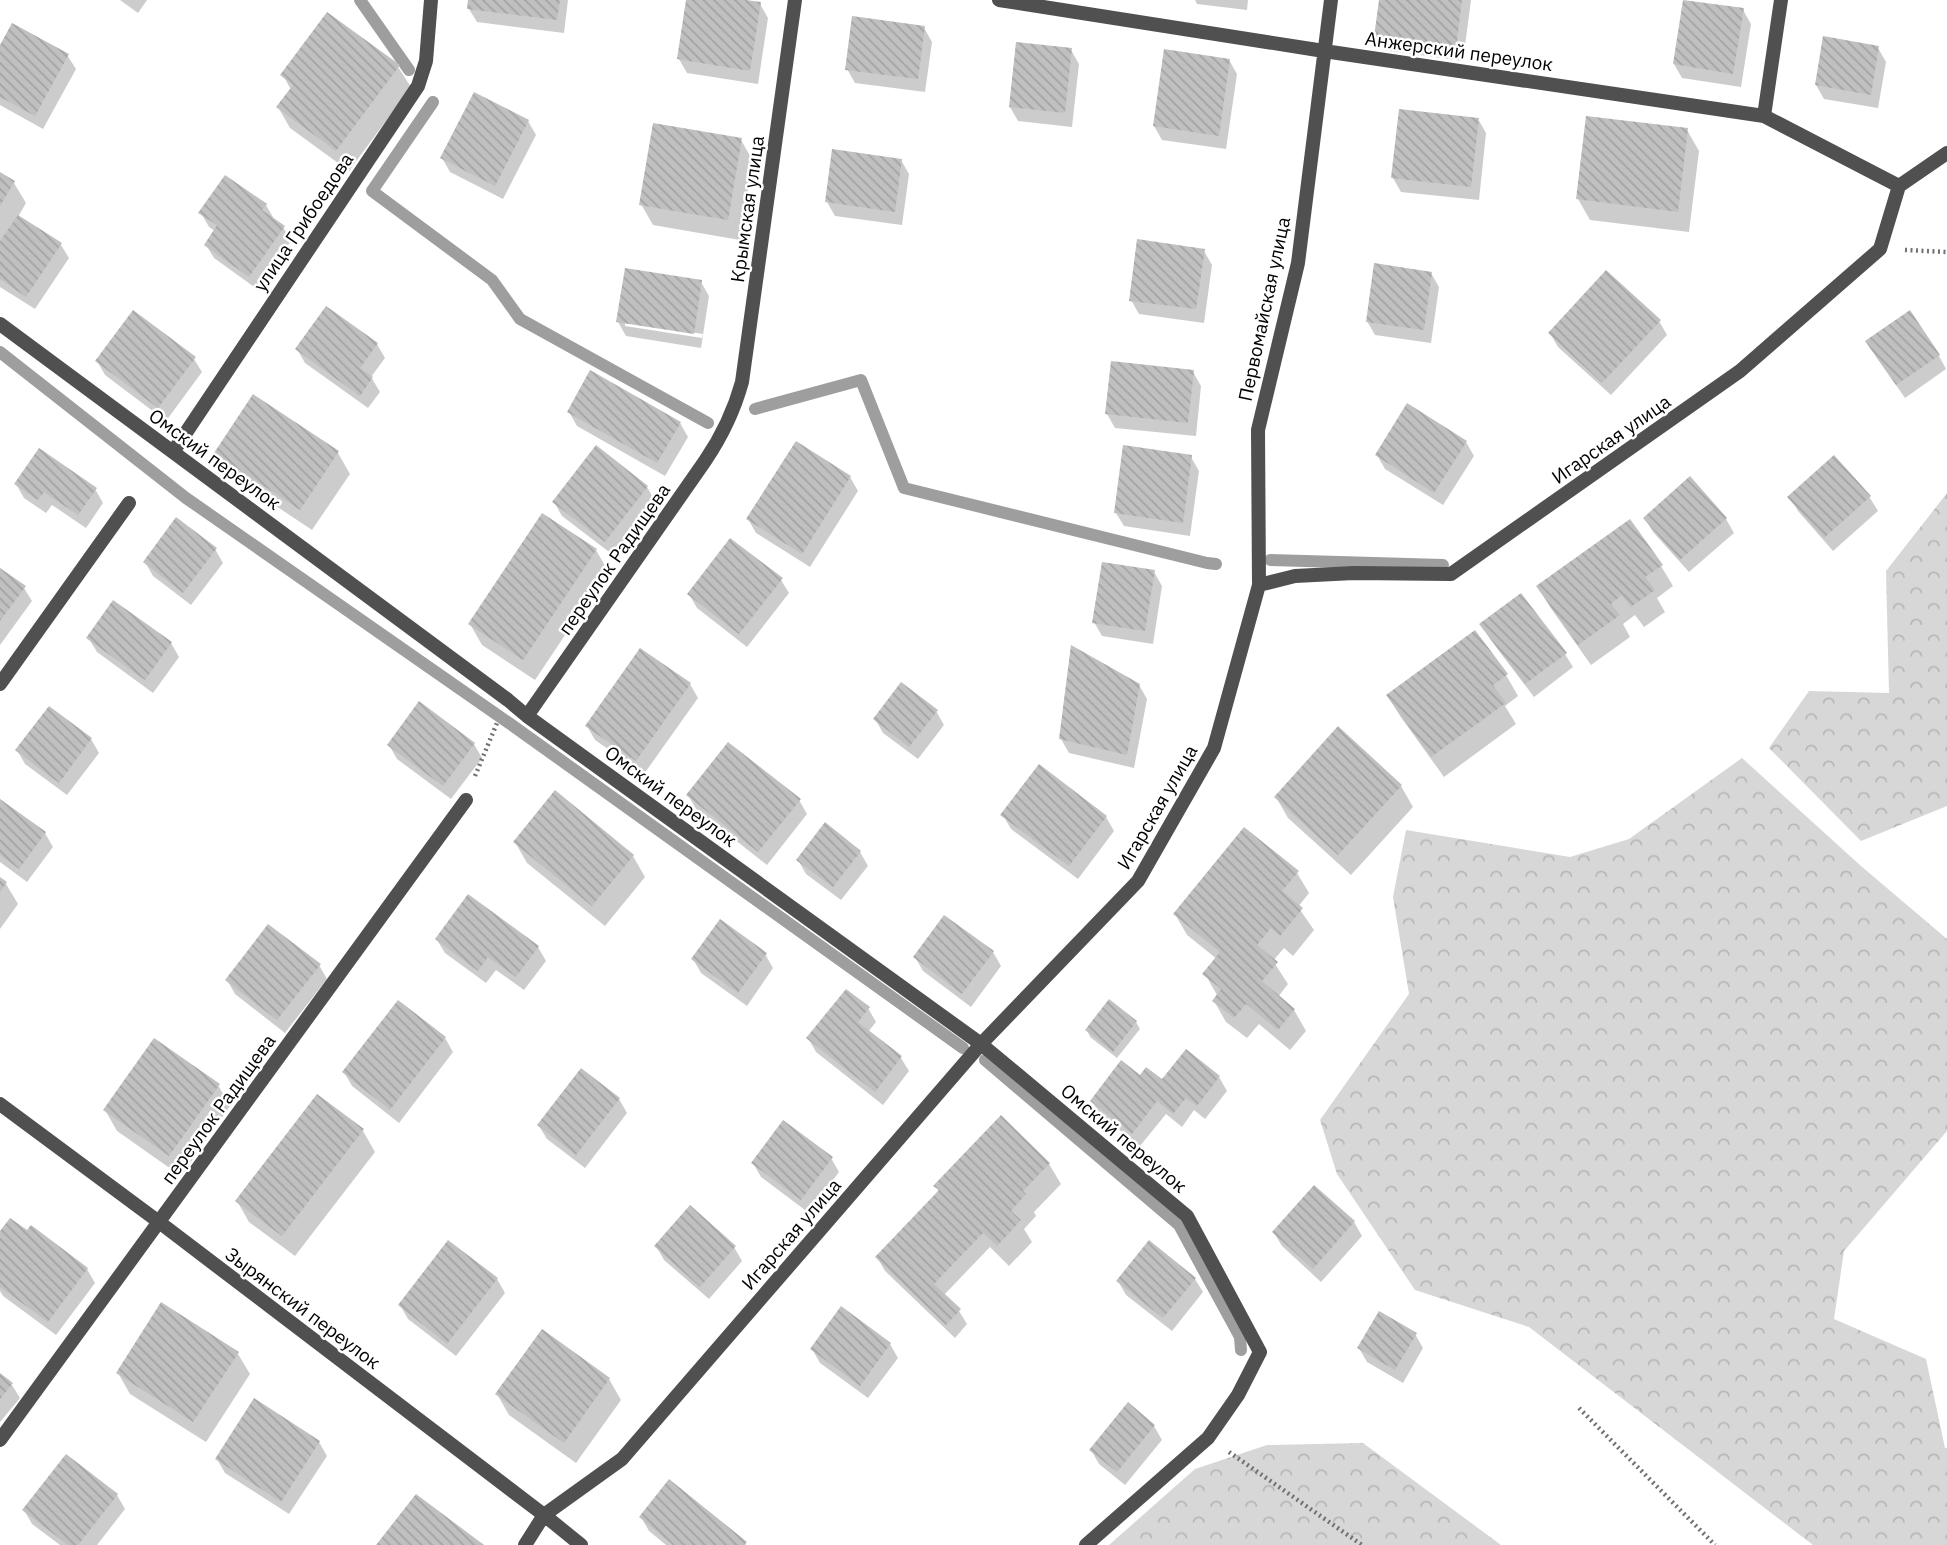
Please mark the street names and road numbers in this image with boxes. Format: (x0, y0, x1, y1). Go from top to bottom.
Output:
street label: Анжерский переулок (1363, 26, 1555, 76)
street label: Крымская улица (725, 134, 769, 284)
street label: улица Грибоедова (248, 148, 358, 296)
street label: Первомайская улица (1233, 215, 1295, 403)
street label: Игарская улица (1547, 389, 1675, 489)
street label: Омский переулок (144, 403, 286, 515)
street label: переулок Радищева (553, 479, 675, 639)
street label: Омский переулок (600, 740, 742, 852)
street label: Игарская улица (1112, 740, 1202, 874)
street label: переулок Радищева (156, 1029, 280, 1189)
street label: Омский переулок (1056, 1078, 1192, 1198)
street label: Игарская улица (736, 1173, 846, 1295)
street label: Зырянский переулок (221, 1242, 385, 1374)

